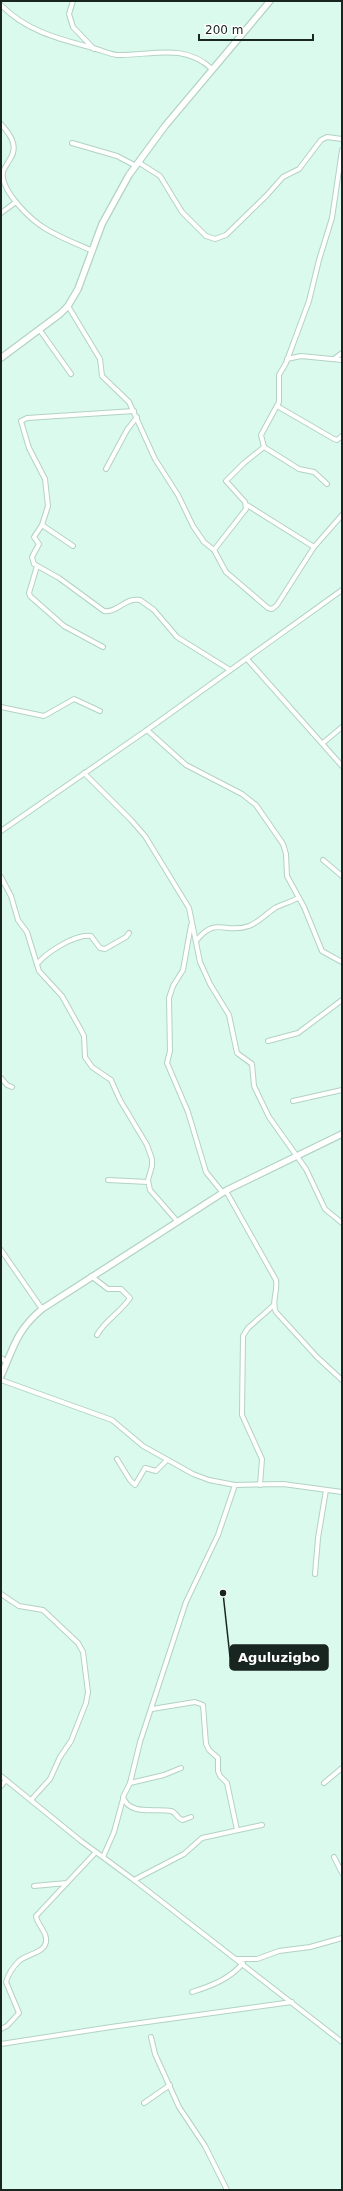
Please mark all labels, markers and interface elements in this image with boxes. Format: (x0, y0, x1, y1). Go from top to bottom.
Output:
scale bar (199, 16, 313, 42)
text: 200 m (205, 23, 243, 37)
callout: Aguluzigbo (230, 1645, 328, 1670)
text: Aguluzigbo (238, 1650, 320, 1665)

